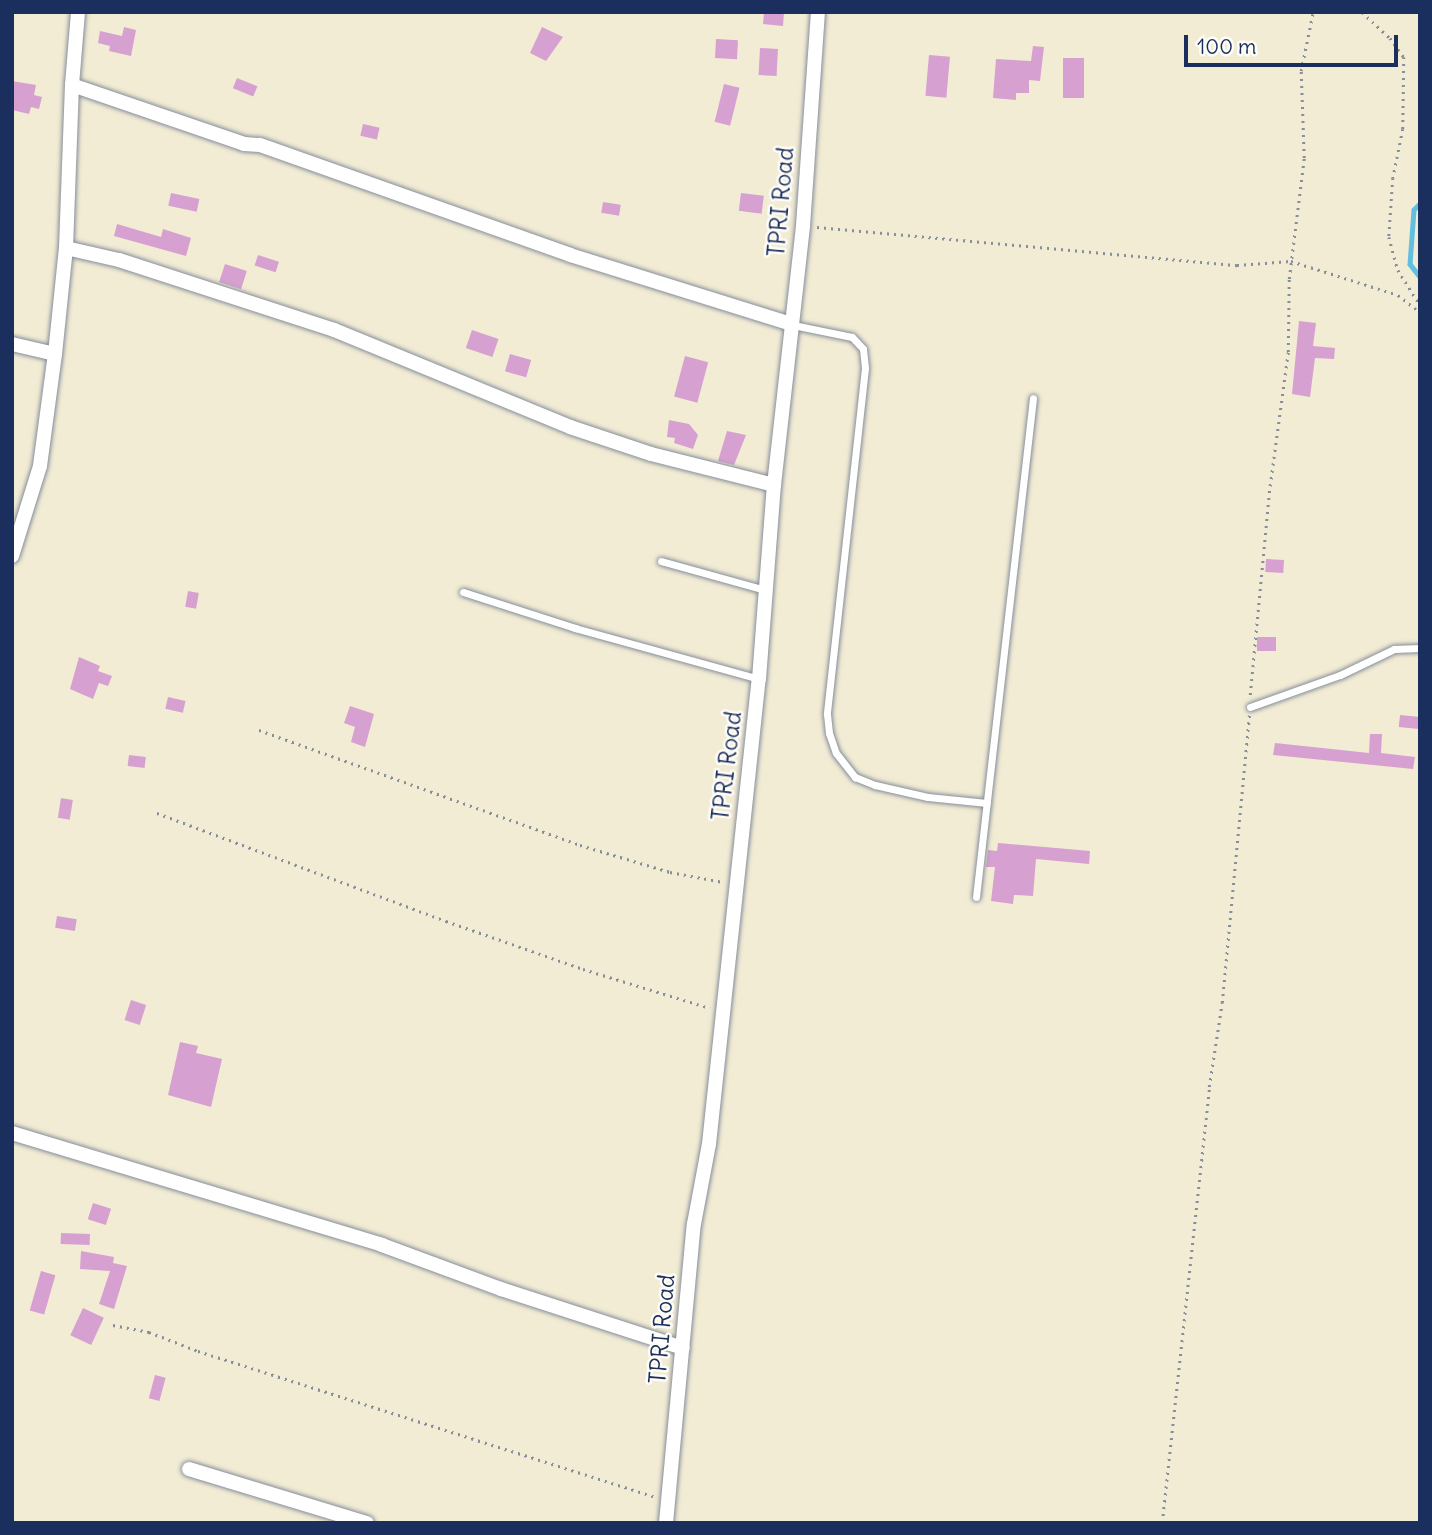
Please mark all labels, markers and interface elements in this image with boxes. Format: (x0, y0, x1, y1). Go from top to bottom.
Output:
scale bar (1187, 21, 1400, 65)
text: 100 m (1197, 33, 1256, 60)
street label: TPRI Road (762, 146, 800, 258)
street label: TPRI Road (707, 710, 747, 822)
street label: TPRI Road (643, 1273, 681, 1385)

